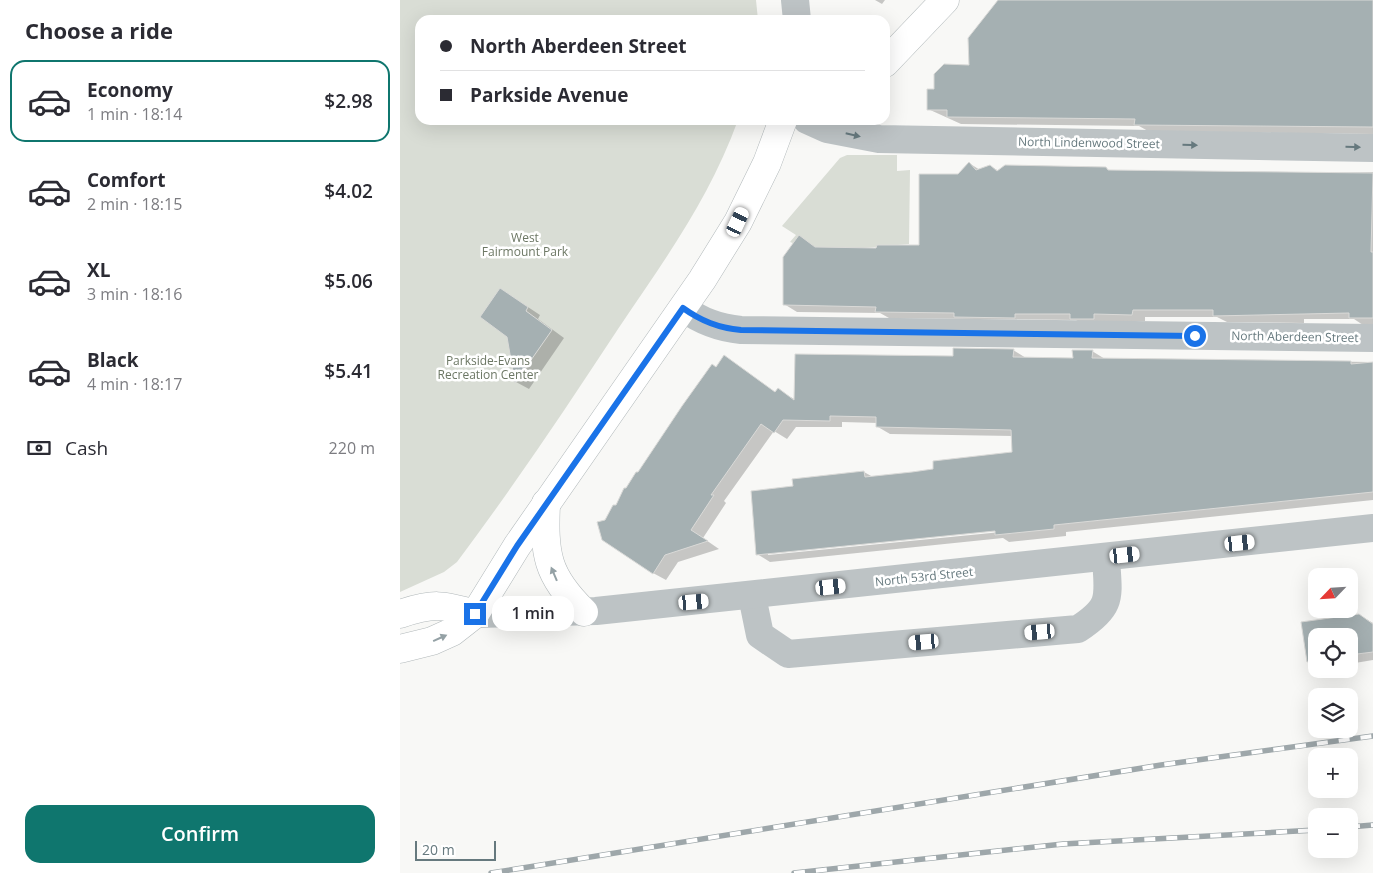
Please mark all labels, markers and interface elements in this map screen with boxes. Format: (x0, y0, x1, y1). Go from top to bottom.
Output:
text: Choose a ride (25, 15, 173, 45)
text: North Aberdeen Street (470, 33, 686, 59)
text: Economy (87, 77, 173, 103)
icon: car (27, 79, 72, 124)
text: Parkside Avenue (470, 82, 629, 108)
text: $2.98 (324, 88, 373, 114)
text: 1 min · 18:14 (87, 103, 182, 125)
one-way arrow (846, 131, 861, 139)
street label: North Lindenwood Street (1018, 133, 1160, 152)
one-way arrow (1182, 141, 1198, 149)
one-way arrow (1345, 143, 1361, 151)
text: Comfort (87, 167, 166, 193)
icon: car (27, 169, 72, 214)
text: $4.02 (324, 178, 373, 204)
text: 2 min · 18:15 (87, 193, 182, 215)
car (724, 205, 751, 239)
park label: West Fairmount Park (482, 229, 569, 260)
text: XL (87, 257, 110, 283)
icon: car (27, 259, 72, 304)
text: $5.06 (324, 268, 373, 294)
text: 3 min · 18:16 (87, 283, 182, 305)
route start (1184, 325, 1206, 347)
street label: North Aberdeen Street (1231, 327, 1359, 346)
text: Black (87, 347, 139, 373)
icon: car (27, 349, 72, 394)
park label: Parkside-Evans Recreation Center (438, 352, 538, 383)
text: $5.41 (324, 358, 373, 384)
text: 4 min · 18:17 (87, 373, 182, 395)
icon: cash (25, 434, 53, 462)
text: Cash (65, 435, 108, 461)
text: 220 m (329, 437, 375, 459)
car (1224, 534, 1255, 552)
car (1109, 546, 1140, 564)
street label: North 53rd Street (874, 563, 974, 590)
one-way arrow (550, 567, 558, 581)
north arrow (1308, 568, 1358, 618)
map controls (1308, 568, 1358, 858)
car (815, 578, 846, 596)
car (678, 593, 709, 611)
callout: 1 min (492, 596, 575, 632)
text: 1 min (511, 602, 555, 624)
route end (464, 603, 486, 625)
car (1024, 623, 1055, 641)
button: locate (1308, 628, 1358, 678)
one-way arrow (433, 633, 447, 641)
car (908, 633, 939, 651)
button: layers (1308, 688, 1358, 738)
button: + (1308, 748, 1358, 798)
button: Confirm (25, 805, 375, 863)
button: − (1308, 808, 1358, 858)
scale bar (415, 838, 496, 861)
text: 20 m (422, 840, 455, 859)

